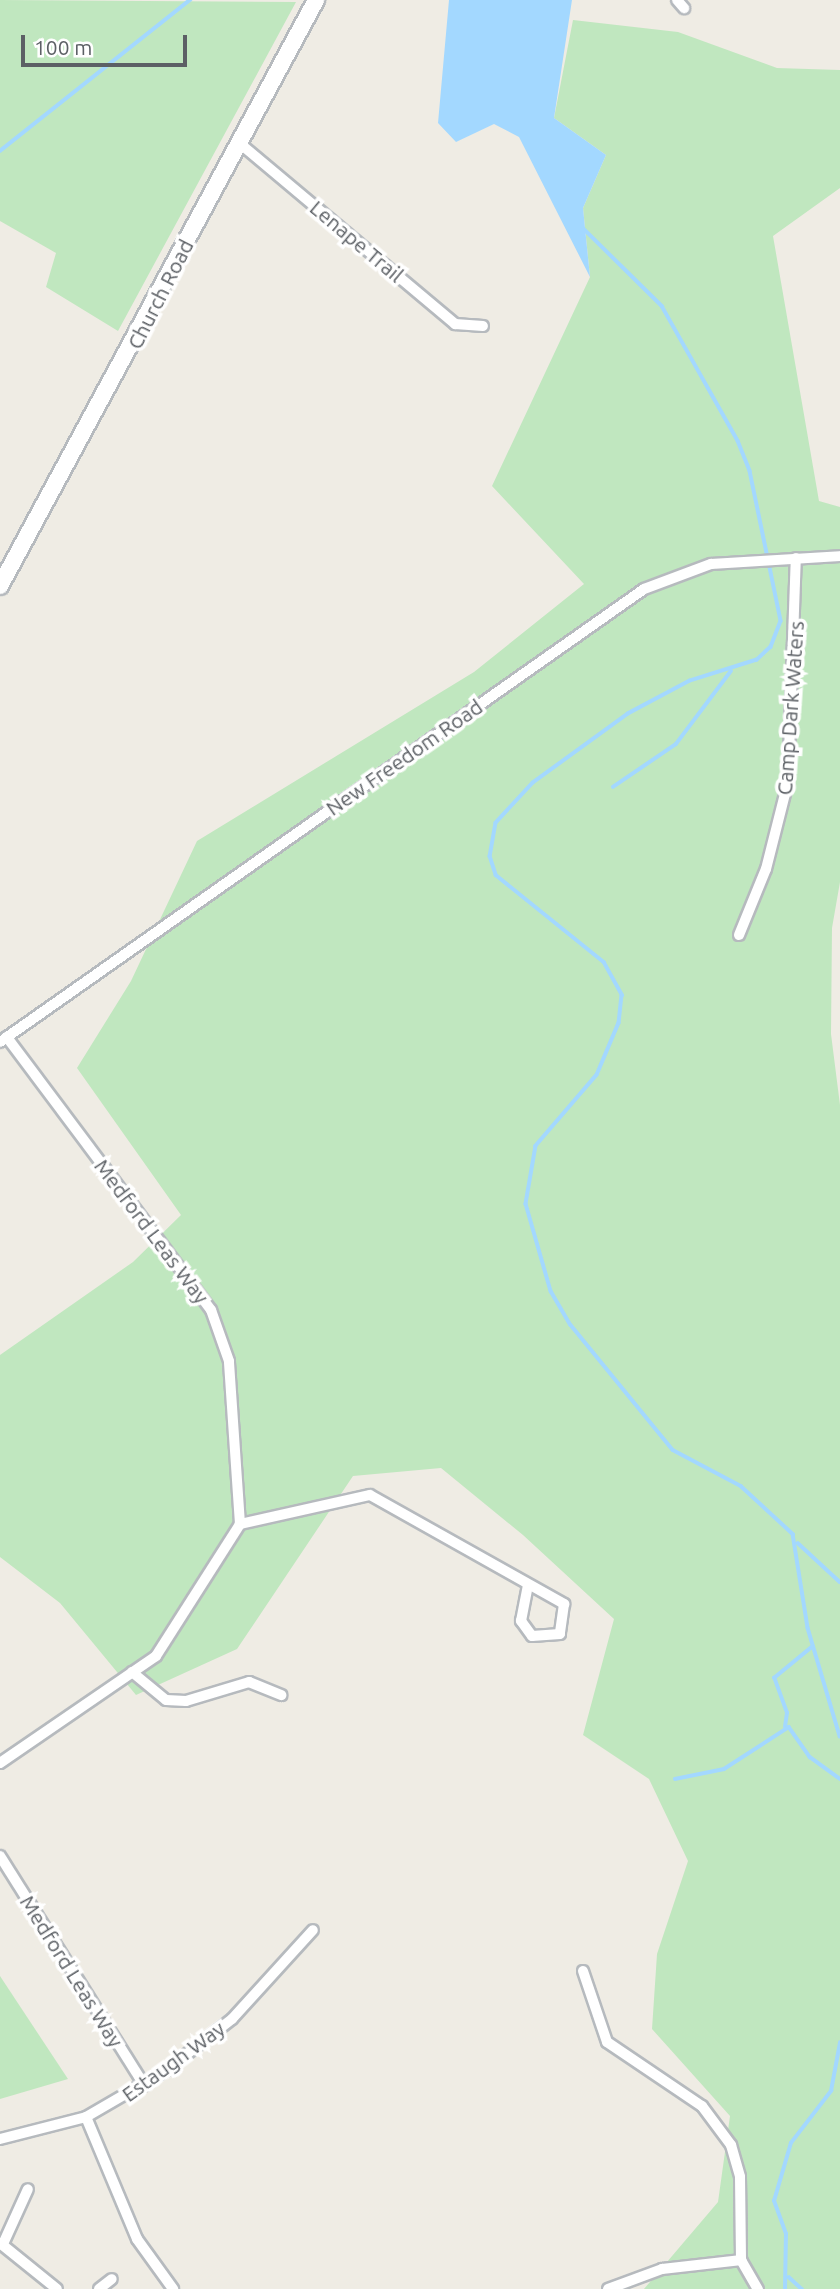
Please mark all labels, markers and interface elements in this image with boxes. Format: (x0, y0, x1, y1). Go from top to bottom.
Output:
scale bar (24, 21, 191, 65)
text: 100 m (34, 35, 92, 59)
street label: Lenape Trail (305, 195, 409, 287)
street label: Church Road (122, 235, 198, 353)
street label: Camp Dark Waters (771, 620, 809, 796)
street label: New Freedom Road (321, 694, 487, 820)
street label: Medford Leas Way (89, 1154, 215, 1308)
street label: Medford Leas Way (15, 1890, 129, 2052)
street label: Estaugh Way (117, 2015, 229, 2107)

